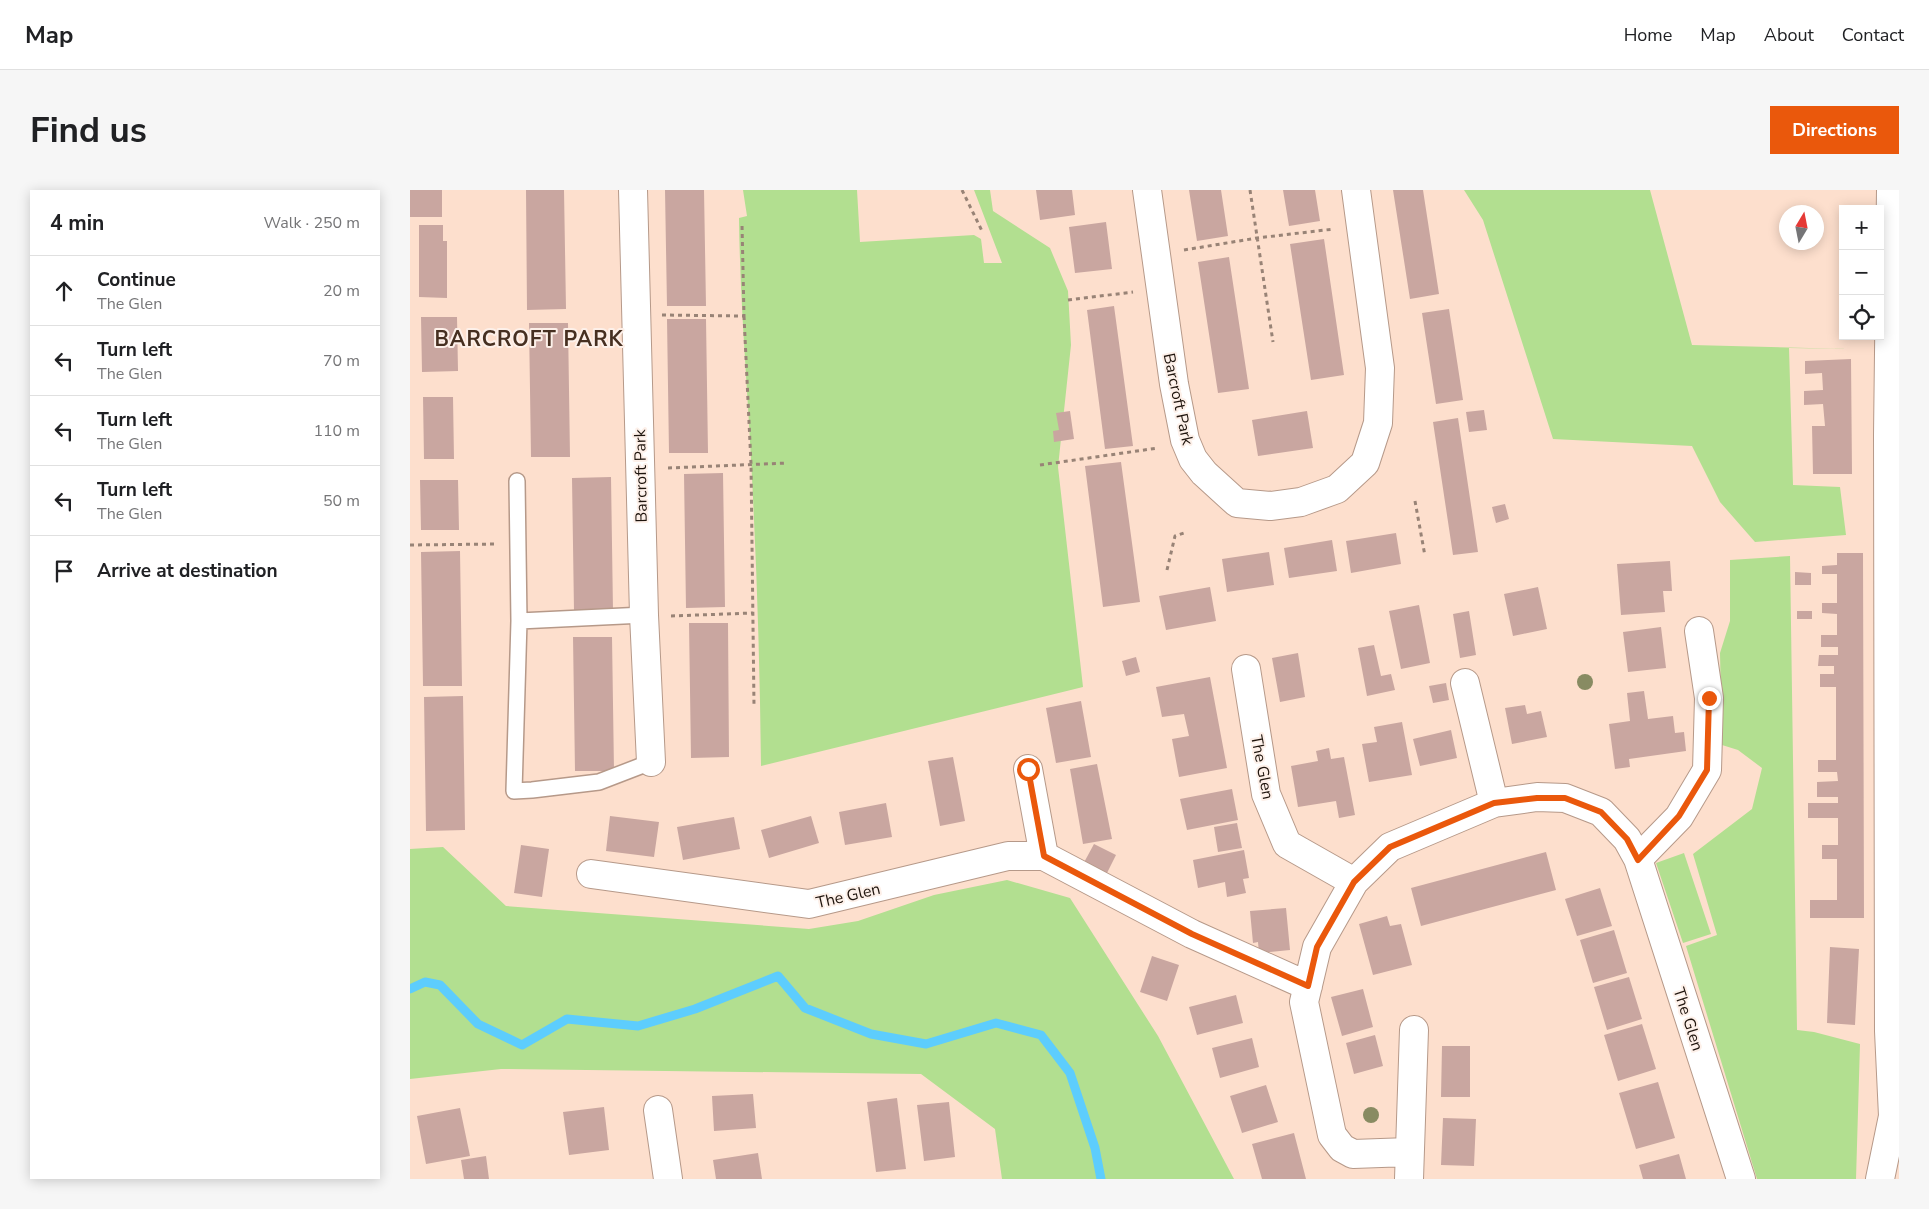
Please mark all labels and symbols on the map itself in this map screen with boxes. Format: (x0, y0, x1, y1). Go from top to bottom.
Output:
north arrow (1779, 205, 1824, 250)
district label: BARCROFT PARK (434, 325, 624, 353)
street label: Barcroft Park (1158, 351, 1199, 448)
street label: Barcroft Park (629, 428, 653, 523)
route end (1698, 687, 1721, 710)
street label: The Glen (1245, 733, 1279, 801)
route start (1017, 758, 1040, 781)
street label: The Glen (814, 878, 882, 914)
street label: The Glen (1668, 985, 1709, 1054)

